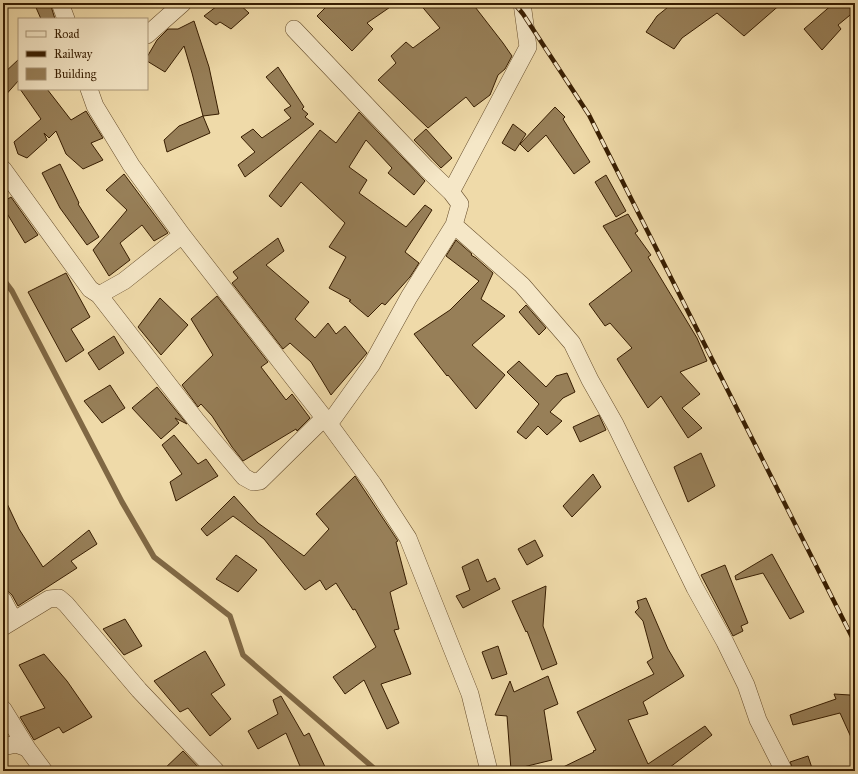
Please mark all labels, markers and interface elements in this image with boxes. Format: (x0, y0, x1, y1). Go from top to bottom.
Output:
legend (18, 18, 148, 90)
text: Road (54, 27, 80, 41)
text: Railway (54, 47, 93, 61)
text: Building (54, 67, 97, 82)

